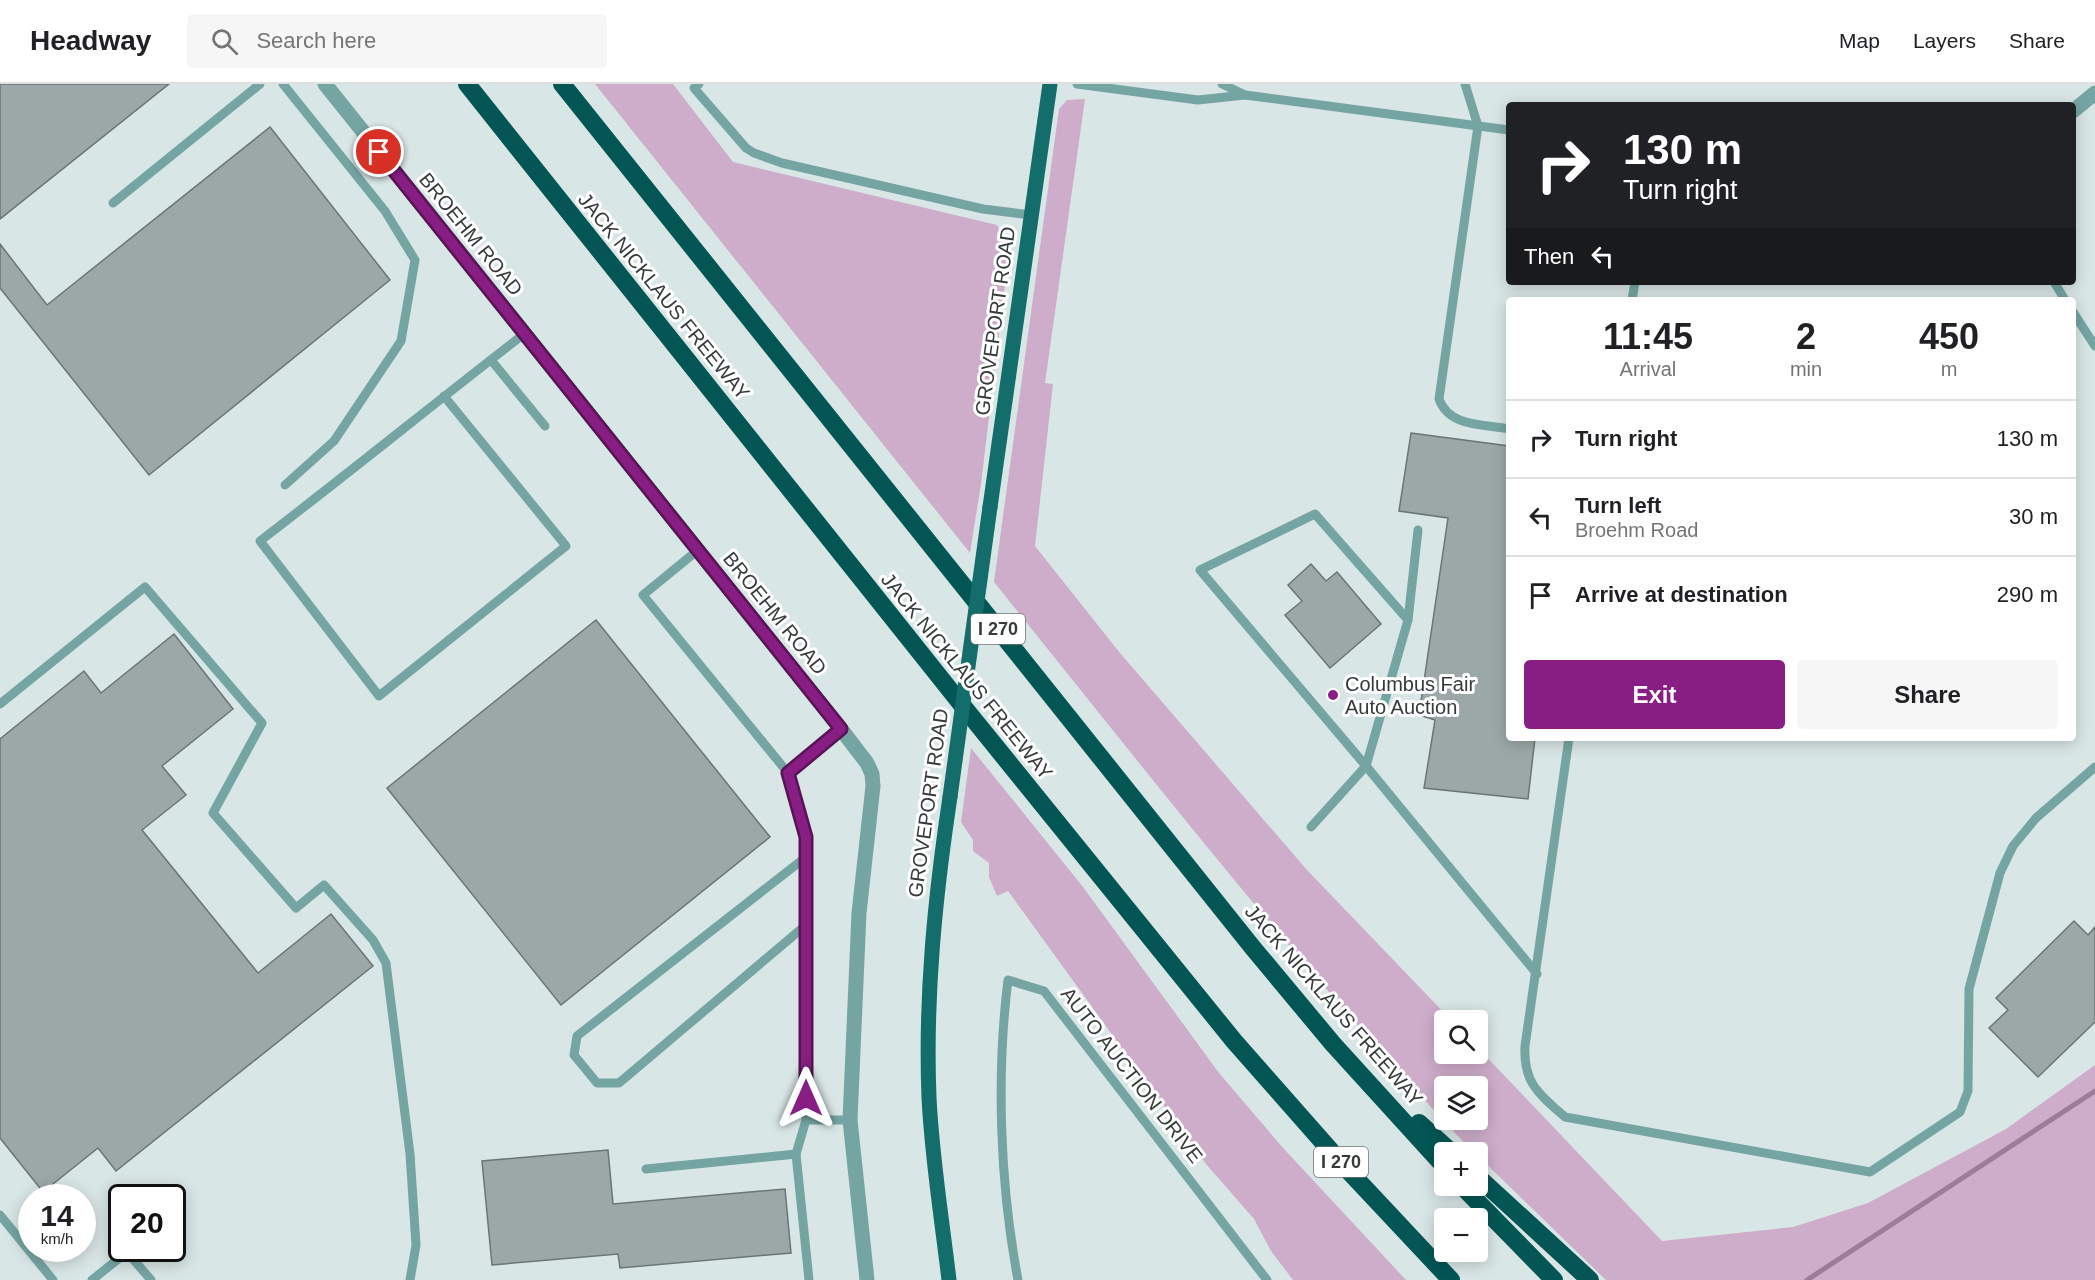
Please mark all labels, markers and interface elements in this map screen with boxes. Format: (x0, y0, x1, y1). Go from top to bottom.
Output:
search box (187, 14, 607, 68)
text: Headway (30, 25, 151, 56)
icon: search (208, 25, 241, 58)
text: Search here (256, 28, 376, 53)
text: Map (1839, 29, 1880, 52)
text: Layers (1913, 29, 1976, 52)
text: Share (2009, 29, 2065, 52)
pin (353, 126, 404, 177)
icon: right (1524, 126, 1602, 204)
text: 130 m (1623, 126, 1742, 173)
icon: arrive (362, 135, 395, 168)
street label: BROEHM ROAD (415, 168, 527, 300)
text: Turn right (1623, 175, 1738, 205)
street label: JACK NICKLAUS FREEWAY (574, 188, 754, 404)
street label: GROVEPORT ROAD (971, 225, 1019, 417)
icon: left (1586, 240, 1619, 273)
text: Then (1524, 244, 1574, 269)
text: 11:45 (1603, 316, 1693, 357)
text: 2 (1796, 316, 1816, 357)
text: 450 (1919, 316, 1979, 357)
text: Arrival (1620, 358, 1676, 380)
text: min (1790, 358, 1822, 380)
text: m (1941, 358, 1957, 380)
icon: right (1524, 423, 1557, 456)
text: Turn right (1575, 426, 1677, 451)
text: 130 m (1997, 426, 2058, 451)
text: Turn left (1575, 493, 1661, 518)
icon: left (1524, 501, 1557, 534)
text: 30 m (2009, 504, 2058, 529)
text: Broehm Road (1575, 519, 1698, 541)
street label: BROEHM ROAD (719, 547, 831, 679)
street label: JACK NICKLAUS FREEWAY (877, 568, 1057, 784)
icon: arrive (1524, 579, 1557, 612)
text: Arrive at destination (1575, 582, 1788, 607)
text: 290 m (1997, 582, 2058, 607)
road number: I 270 (971, 614, 1025, 644)
button: Exit (1524, 660, 1785, 729)
button: Share (1797, 660, 2058, 729)
place label: Columbus Fair Auto Auction (1345, 673, 1475, 718)
marker: Columbus Fair Auto Auction (1326, 688, 1340, 702)
street label: GROVEPORT ROAD (904, 707, 952, 899)
street label: JACK NICKLAUS FREEWAY (1241, 900, 1427, 1110)
street label: AUTO AUCTION DRIVE (1057, 983, 1207, 1167)
map controls (1434, 1010, 1488, 1262)
button: search (1434, 1010, 1488, 1064)
position arrow (774, 1066, 838, 1130)
button: layers (1434, 1076, 1488, 1130)
button: + (1434, 1142, 1488, 1196)
road number: I 270 (1314, 1147, 1368, 1177)
speed limit sign: 20 (108, 1184, 186, 1262)
text: 14 (40, 1199, 74, 1232)
button: − (1434, 1208, 1488, 1262)
text: km/h (41, 1230, 73, 1247)

